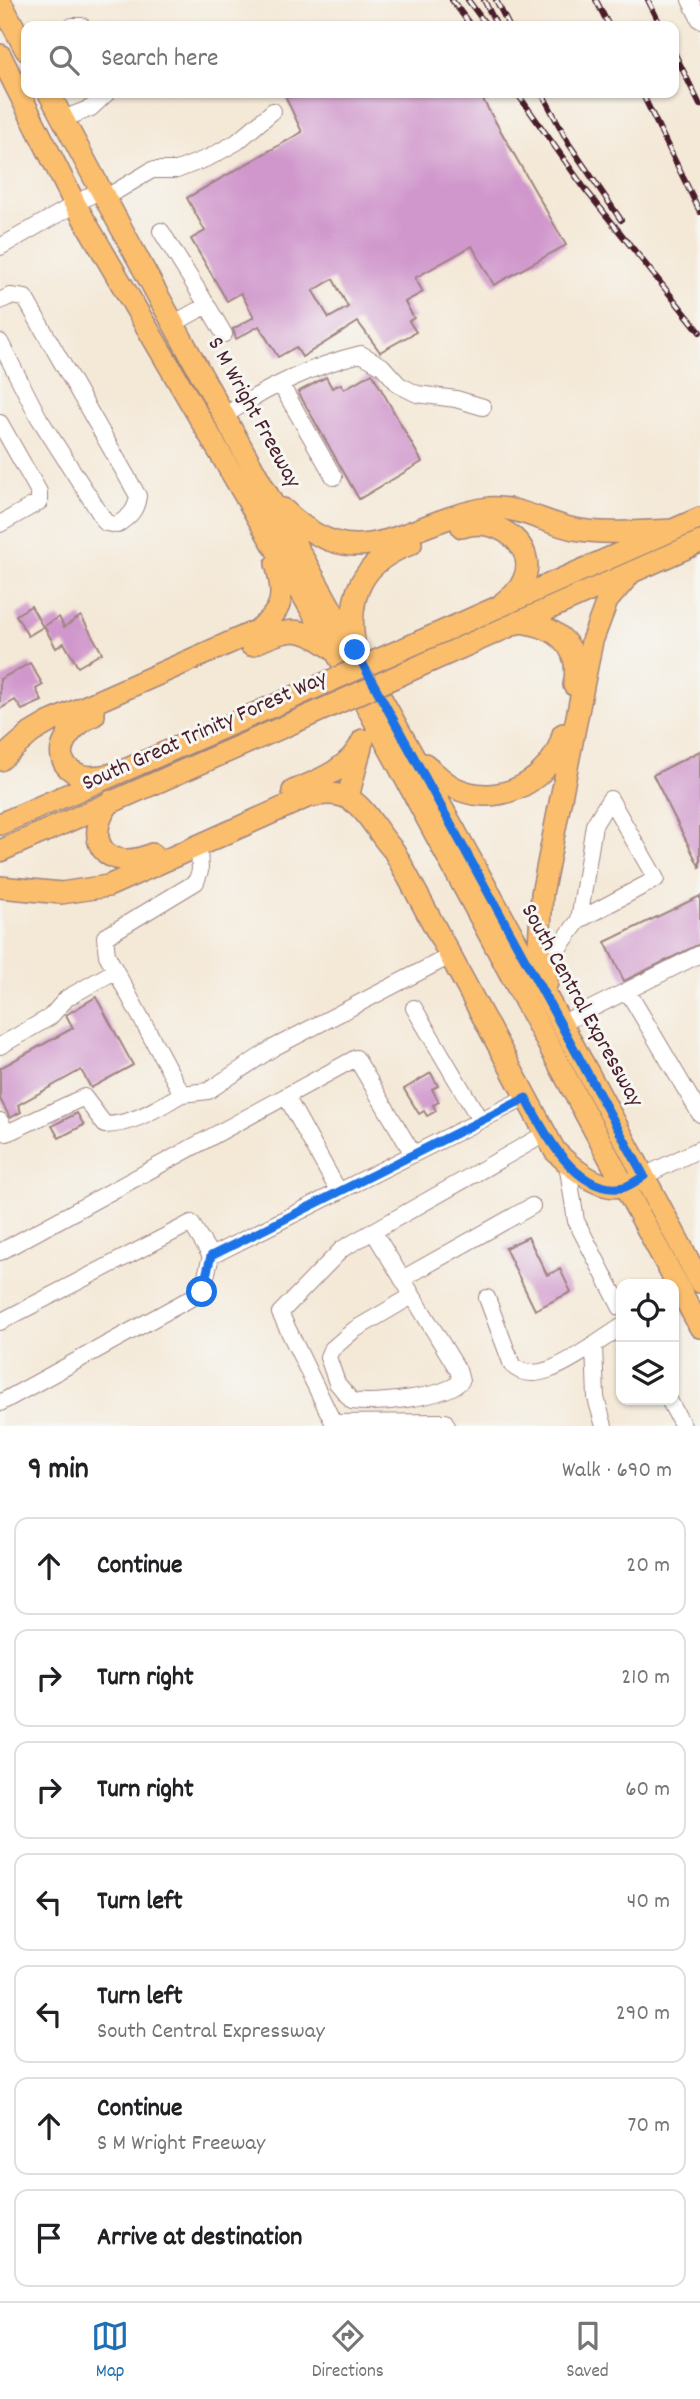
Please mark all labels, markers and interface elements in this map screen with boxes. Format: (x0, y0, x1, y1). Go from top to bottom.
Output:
search box (21, 21, 679, 98)
icon: search (45, 41, 83, 79)
text: Search here (101, 41, 219, 78)
street label: S M Wright Freeway (198, 331, 309, 495)
route end (339, 634, 370, 665)
street label: South Great Trinity Forest Way (77, 663, 333, 801)
street label: South Central Expressway (511, 898, 651, 1114)
route start (186, 1276, 217, 1307)
map controls (616, 1279, 679, 1405)
button: locate (616, 1279, 679, 1342)
button: layers (616, 1342, 679, 1405)
text: 9 min (28, 1450, 89, 1493)
text: Walk · 690 m (562, 1455, 672, 1488)
icon: ahead (30, 1547, 68, 1585)
text: Continue (97, 1548, 182, 1585)
text: 20 m (626, 1550, 670, 1583)
icon: right (30, 1659, 68, 1697)
text: Turn right (97, 1660, 194, 1697)
text: 210 m (621, 1662, 670, 1695)
icon: right (30, 1771, 68, 1809)
text: Turn right (97, 1772, 194, 1809)
text: 60 m (625, 1774, 670, 1807)
icon: left (30, 1883, 68, 1921)
text: Turn left (97, 1884, 183, 1921)
text: 40 m (627, 1886, 670, 1919)
text: Turn left (97, 1979, 183, 2016)
icon: left (30, 1995, 68, 2033)
text: 290 m (616, 1998, 670, 2031)
text: South Central Expressway (97, 2016, 325, 2049)
text: Continue (97, 2091, 182, 2128)
icon: ahead (30, 2107, 68, 2145)
text: 70 m (628, 2110, 670, 2143)
text: S M Wright Freeway (97, 2128, 265, 2161)
icon: arrive (30, 2219, 68, 2257)
text: Arrive at destination (97, 2220, 302, 2257)
tab: Map (91, 2317, 129, 2386)
tab: Directions (312, 2317, 384, 2386)
tab: Saved (566, 2317, 609, 2386)

